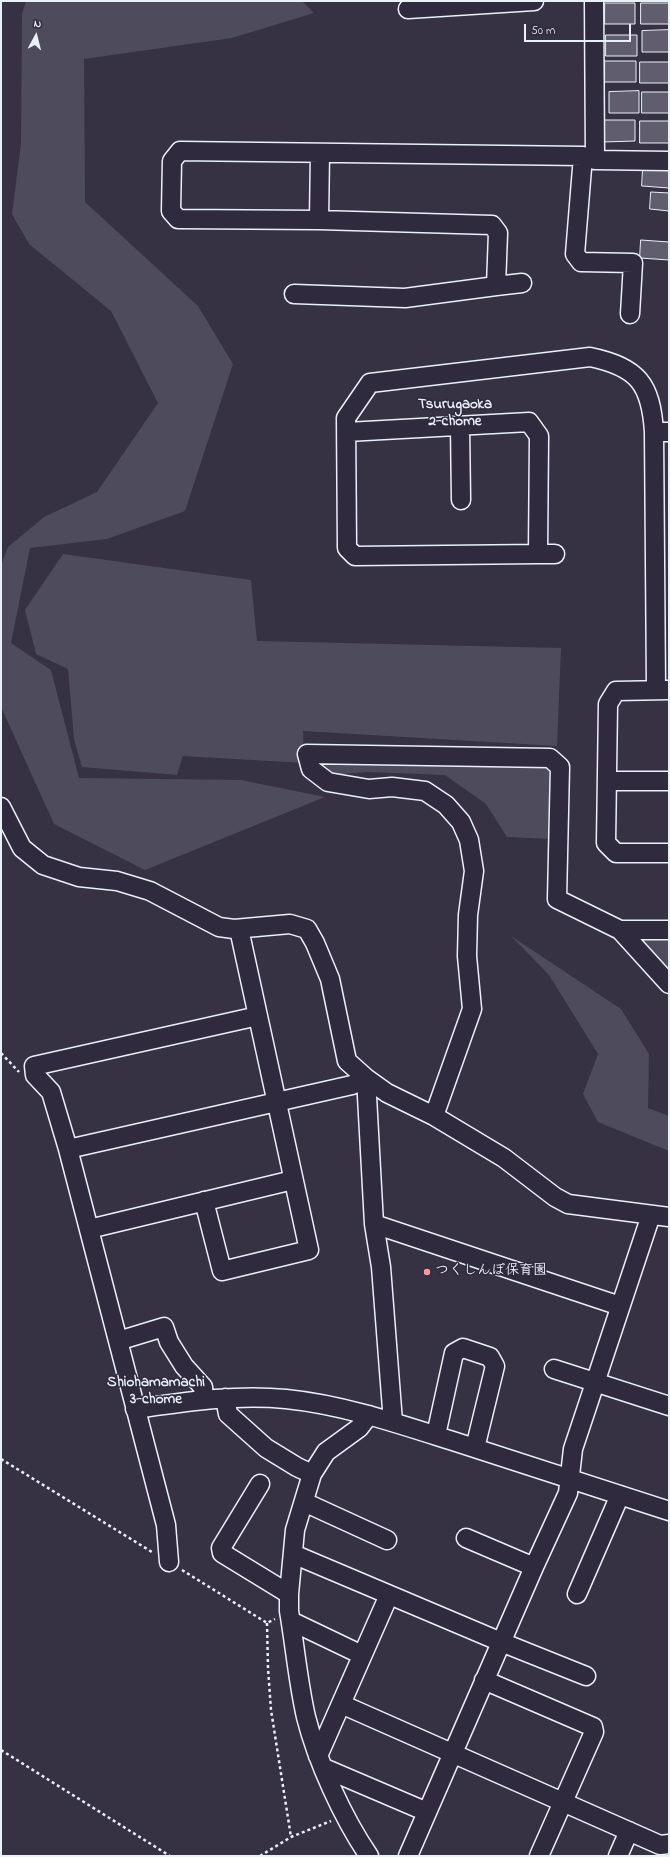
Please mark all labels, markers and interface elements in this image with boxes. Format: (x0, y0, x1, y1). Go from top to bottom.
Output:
north arrow (16, 16, 56, 56)
text: N (33, 16, 42, 32)
scale bar (526, 16, 633, 42)
text: 50 m (531, 22, 555, 40)
district label: Tsurugaoka 2-chome (418, 397, 492, 432)
place label: つくしんぼ保育園 (435, 1264, 547, 1280)
marker: つくしんぼ保育園 (422, 1267, 432, 1277)
district label: Shiohamamachi 3-chome (107, 1375, 205, 1410)

